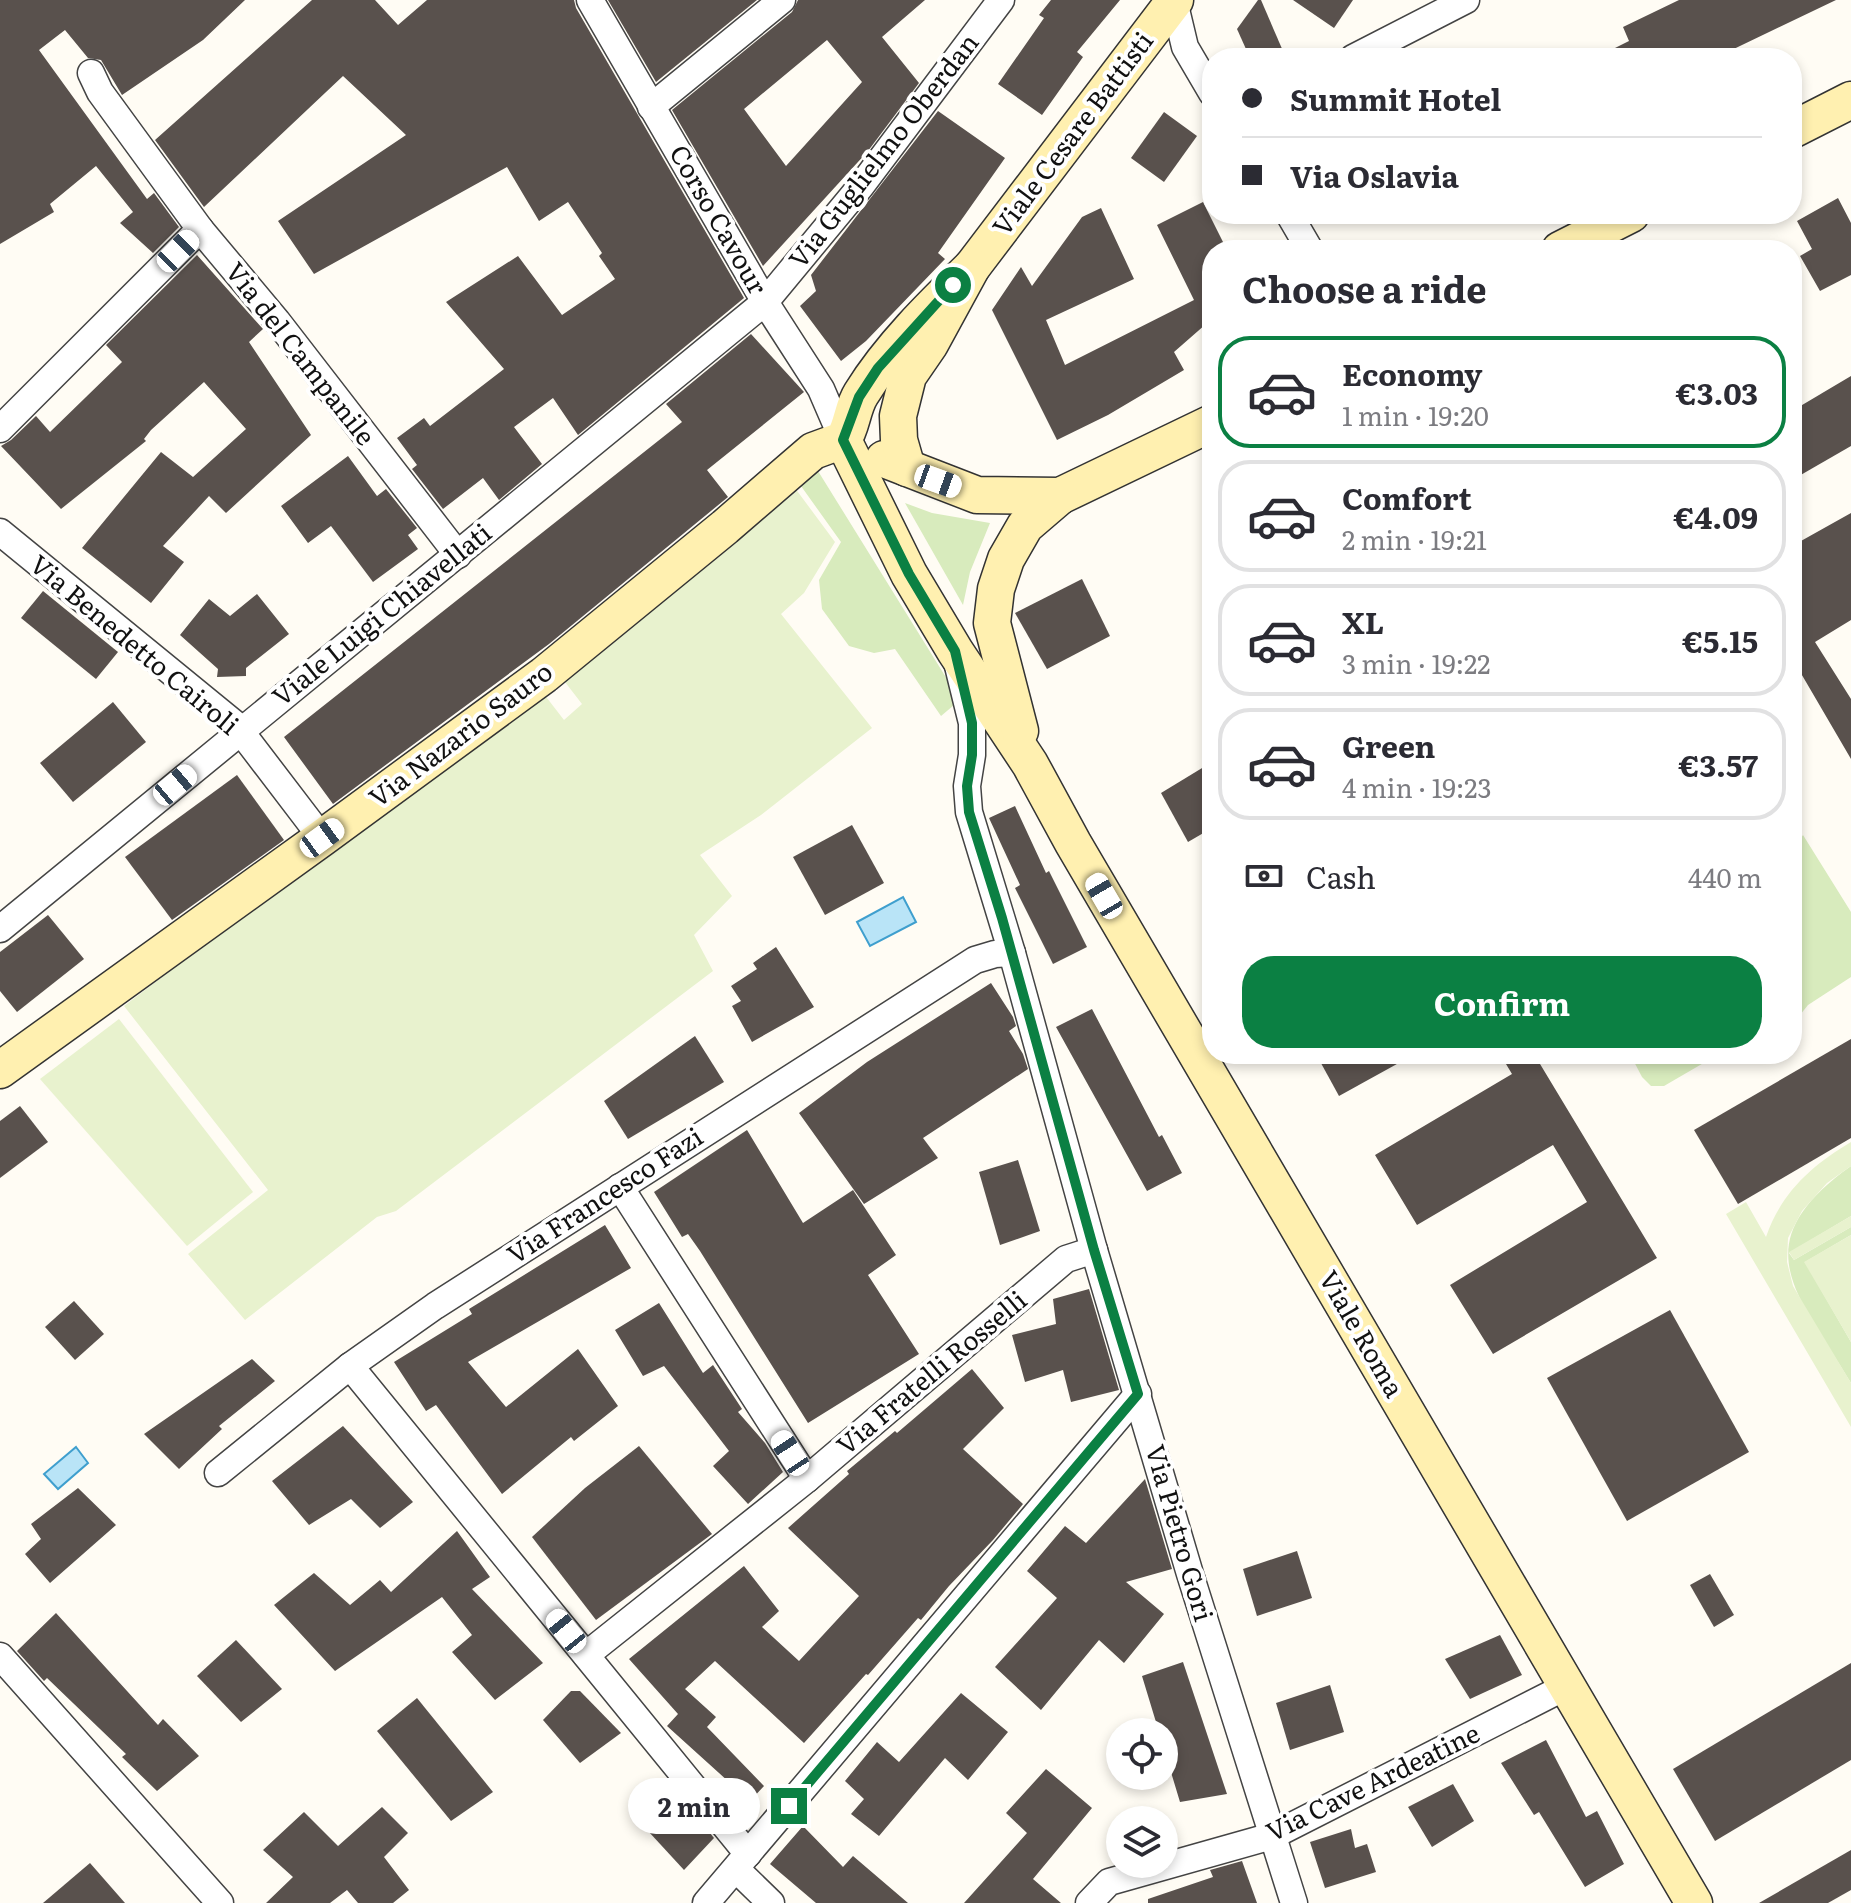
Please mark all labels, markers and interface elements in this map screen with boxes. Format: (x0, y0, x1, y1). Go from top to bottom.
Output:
street label: Viale Cesare Battisti (981, 22, 1161, 243)
street label: Via Guglielmo Oberdan (778, 24, 986, 275)
text: Summit Hotel (1290, 76, 1501, 120)
street label: Corso Cavour (661, 137, 779, 301)
text: Via Oslavia (1290, 153, 1459, 197)
car (153, 226, 203, 276)
street label: Via del Campanile (218, 252, 386, 453)
text: Choose a ride (1242, 261, 1487, 314)
route start (935, 267, 971, 303)
text: Economy (1342, 351, 1482, 395)
icon: car (1246, 356, 1318, 428)
text: €3.03 (1676, 370, 1758, 414)
text: 1 min · 19:20 (1342, 395, 1489, 434)
car (911, 462, 965, 500)
text: Comfort (1342, 475, 1472, 519)
icon: car (1246, 480, 1318, 552)
text: €4.09 (1673, 494, 1758, 538)
street label: Viale Luigi Chiavellati (262, 512, 499, 714)
text: 2 min · 19:21 (1342, 519, 1487, 558)
street label: Via Benedetto Cairoli (23, 544, 249, 743)
text: XL (1342, 599, 1384, 643)
icon: car (1246, 604, 1318, 676)
text: €5.15 (1682, 618, 1758, 662)
text: 3 min · 19:22 (1342, 643, 1490, 682)
street label: Via Nazario Sauro (359, 651, 560, 815)
text: Green (1342, 723, 1435, 767)
icon: car (1246, 728, 1318, 800)
text: €3.57 (1679, 742, 1758, 786)
car (149, 760, 201, 810)
text: 4 min · 19:23 (1342, 767, 1492, 806)
car (296, 814, 348, 862)
icon: cash (1242, 854, 1286, 898)
text: Cash (1306, 854, 1376, 898)
text: 440 m (1688, 857, 1762, 896)
car (1082, 869, 1126, 923)
button: Confirm (1242, 956, 1762, 1048)
street label: Via Francesco Fazi (498, 1116, 710, 1272)
street label: Viale Roma (1311, 1262, 1415, 1404)
street label: Via Fratelli Rosselli (827, 1279, 1034, 1463)
car (767, 1426, 813, 1480)
street label: Via Pietro Gori (1138, 1439, 1225, 1625)
car (542, 1605, 590, 1657)
street label: Via Cave Ardeatine (1258, 1712, 1485, 1850)
map controls (1106, 1718, 1178, 1878)
button: locate (1106, 1718, 1178, 1790)
callout: 2 min (629, 1778, 761, 1834)
text: 2 min (658, 1786, 730, 1825)
route end (771, 1788, 807, 1824)
button: layers (1106, 1806, 1178, 1878)

